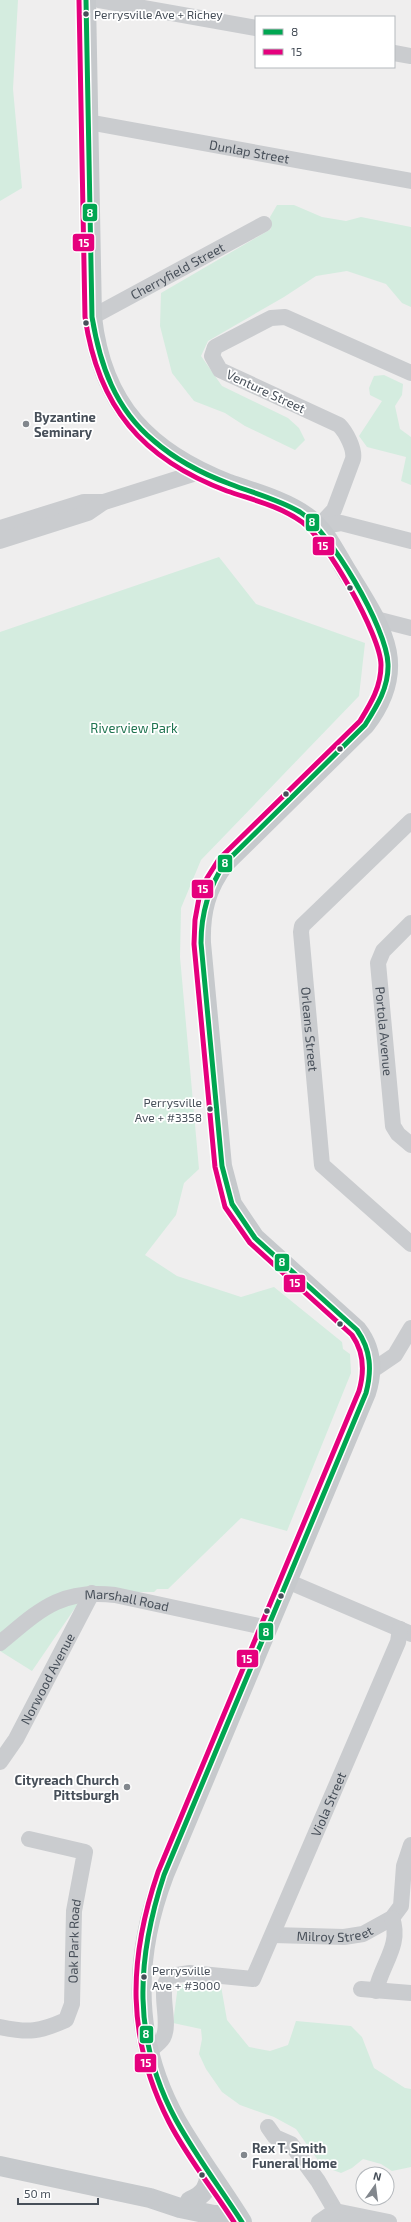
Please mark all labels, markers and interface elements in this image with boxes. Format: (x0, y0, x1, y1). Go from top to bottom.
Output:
place label: Perrysville Ave + Richey (94, 7, 223, 21)
marker: Perrysville Ave + Richey (81, 9, 91, 19)
legend (255, 16, 395, 68)
text: 8 (291, 24, 298, 38)
text: 15 (291, 44, 302, 58)
street label: Dunlap Street (208, 136, 291, 167)
line badge: 8 (82, 203, 98, 222)
text: 8 (87, 206, 94, 219)
line badge: 15 (72, 233, 95, 252)
text: 15 (79, 236, 89, 249)
street label: Cherryfield Street (128, 239, 227, 303)
unlabelled marker (81, 318, 91, 328)
street label: Venture Street (224, 366, 308, 416)
place label: Byzantine Seminary (34, 409, 96, 440)
marker: Byzantine Seminary (21, 419, 31, 429)
line badge: 8 (305, 513, 320, 532)
text: 8 (309, 515, 316, 528)
line badge: 15 (312, 536, 335, 556)
text: 15 (318, 539, 328, 552)
unlabelled marker (345, 583, 355, 593)
park label: Riverview Park (90, 720, 178, 736)
unlabelled marker (335, 744, 345, 754)
unlabelled marker (281, 789, 291, 799)
line badge: 8 (217, 854, 233, 873)
text: 8 (222, 856, 229, 869)
line badge: 15 (191, 879, 214, 899)
text: 15 (198, 882, 208, 895)
street label: Orleans Street (298, 986, 322, 1072)
street label: Portola Avenue (372, 986, 396, 1077)
place label: Perrysville Ave + #3358 (135, 1095, 202, 1124)
marker: Perrysville Ave + #3358 (205, 1104, 215, 1114)
line badge: 8 (274, 1253, 290, 1272)
text: 8 (279, 1255, 286, 1268)
line badge: 15 (283, 1274, 306, 1293)
text: 15 (290, 1276, 300, 1289)
unlabelled marker (335, 1319, 345, 1329)
street label: Marshall Road (84, 1586, 171, 1614)
unlabelled marker (276, 1591, 286, 1601)
unlabelled marker (262, 1606, 272, 1616)
line badge: 8 (258, 1622, 274, 1641)
text: 8 (263, 1625, 270, 1638)
street label: Norwood Avenue (17, 1630, 78, 1727)
line badge: 15 (236, 1649, 259, 1668)
text: 15 (242, 1652, 252, 1665)
street label: Viola Street (307, 1769, 349, 1839)
place label: Cityreach Church Pittsburgh (15, 1772, 119, 1803)
marker: Cityreach Church Pittsburgh (122, 1782, 132, 1792)
street label: Oak Park Road (64, 1898, 84, 1984)
street label: Milroy Street (297, 1922, 376, 1945)
place label: Perrysville Ave + #3000 (152, 1963, 221, 1992)
marker: Perrysville Ave + #3000 (139, 1972, 149, 1982)
line badge: 8 (139, 2025, 154, 2044)
text: 8 (143, 2027, 150, 2040)
line badge: 15 (134, 2053, 157, 2073)
text: 15 (141, 2056, 151, 2069)
place label: Rex T. Smith Funeral Home (252, 2140, 337, 2171)
marker: Rex T. Smith Funeral Home (239, 2150, 249, 2160)
north arrow (355, 2166, 395, 2206)
text: N (372, 2169, 383, 2183)
unlabelled marker (197, 2170, 207, 2180)
scale bar (18, 2180, 98, 2206)
text: 50 m (24, 2186, 51, 2200)

